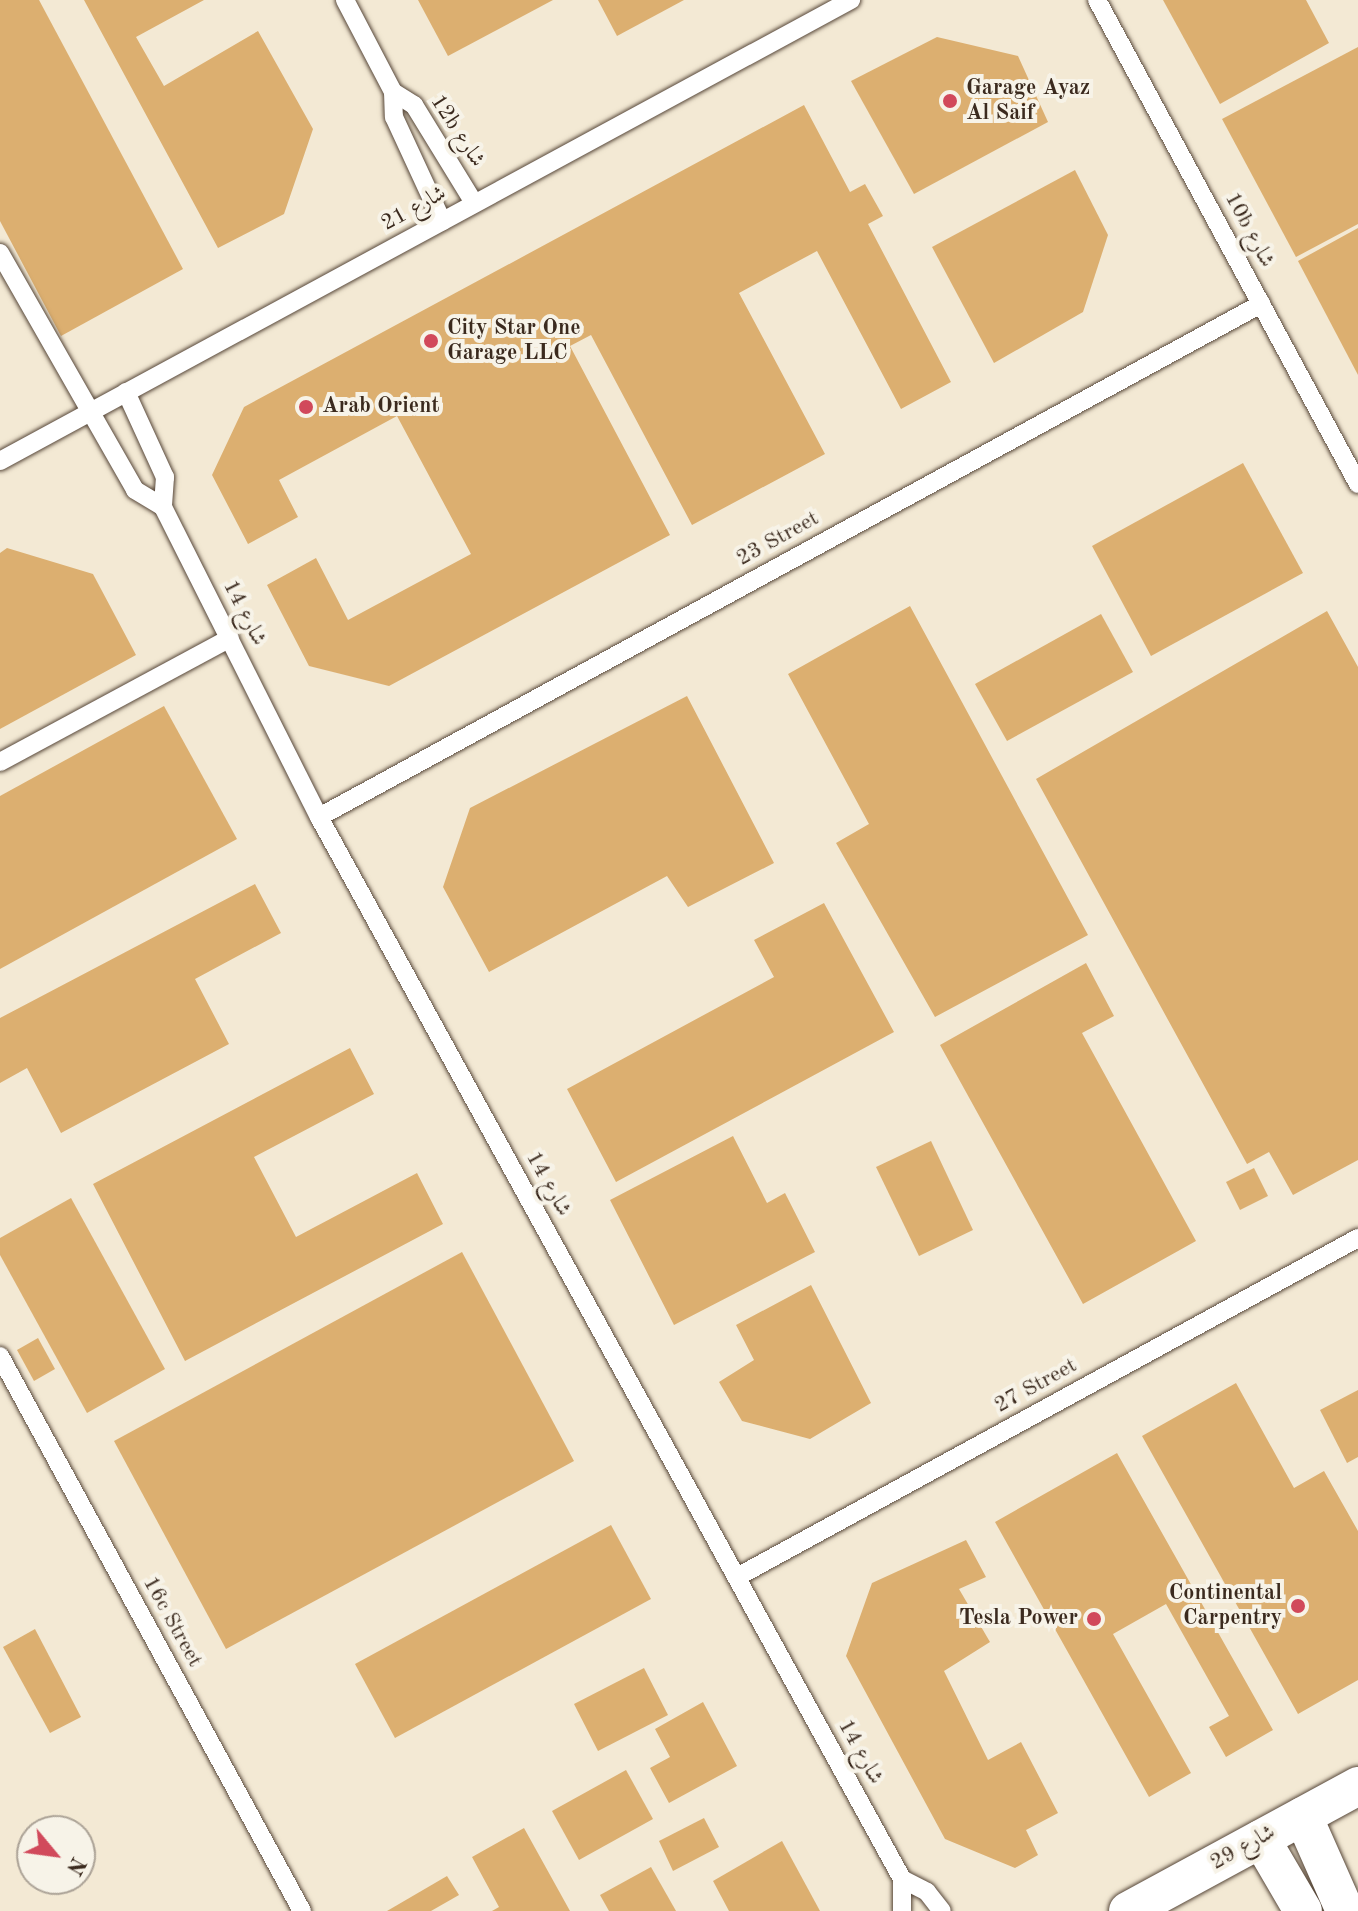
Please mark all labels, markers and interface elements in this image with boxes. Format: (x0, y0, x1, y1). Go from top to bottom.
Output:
place label: Garage Ayaz Al Saif (966, 75, 1090, 126)
street label: 12b شارع (424, 90, 490, 172)
marker: Garage Ayaz Al Saif (941, 92, 959, 110)
street label: شارع 21 (377, 181, 451, 237)
street label: 10b شارع (1218, 188, 1280, 272)
place label: City Star One Garage LLC (447, 315, 581, 366)
marker: City Star One Garage LLC (422, 332, 440, 350)
place label: Arab Orient (322, 394, 439, 420)
marker: Arab Orient (297, 398, 315, 416)
street label: 23 Street (732, 506, 824, 572)
street label: شارع 14 (216, 576, 272, 650)
street label: شارع 14 (520, 1147, 576, 1221)
street label: 27 Street (990, 1353, 1082, 1419)
street label: 16c Street (136, 1572, 208, 1672)
place label: Continental Carpentry (1169, 1580, 1282, 1632)
marker: Continental Carpentry (1289, 1597, 1307, 1615)
place label: Tesla Power (959, 1606, 1078, 1632)
marker: Tesla Power (1085, 1610, 1103, 1628)
street label: شارع 14 (832, 1715, 888, 1789)
north arrow (16, 1815, 96, 1895)
street label: شارع 29 (1206, 1820, 1280, 1876)
text: N (62, 1853, 89, 1878)

